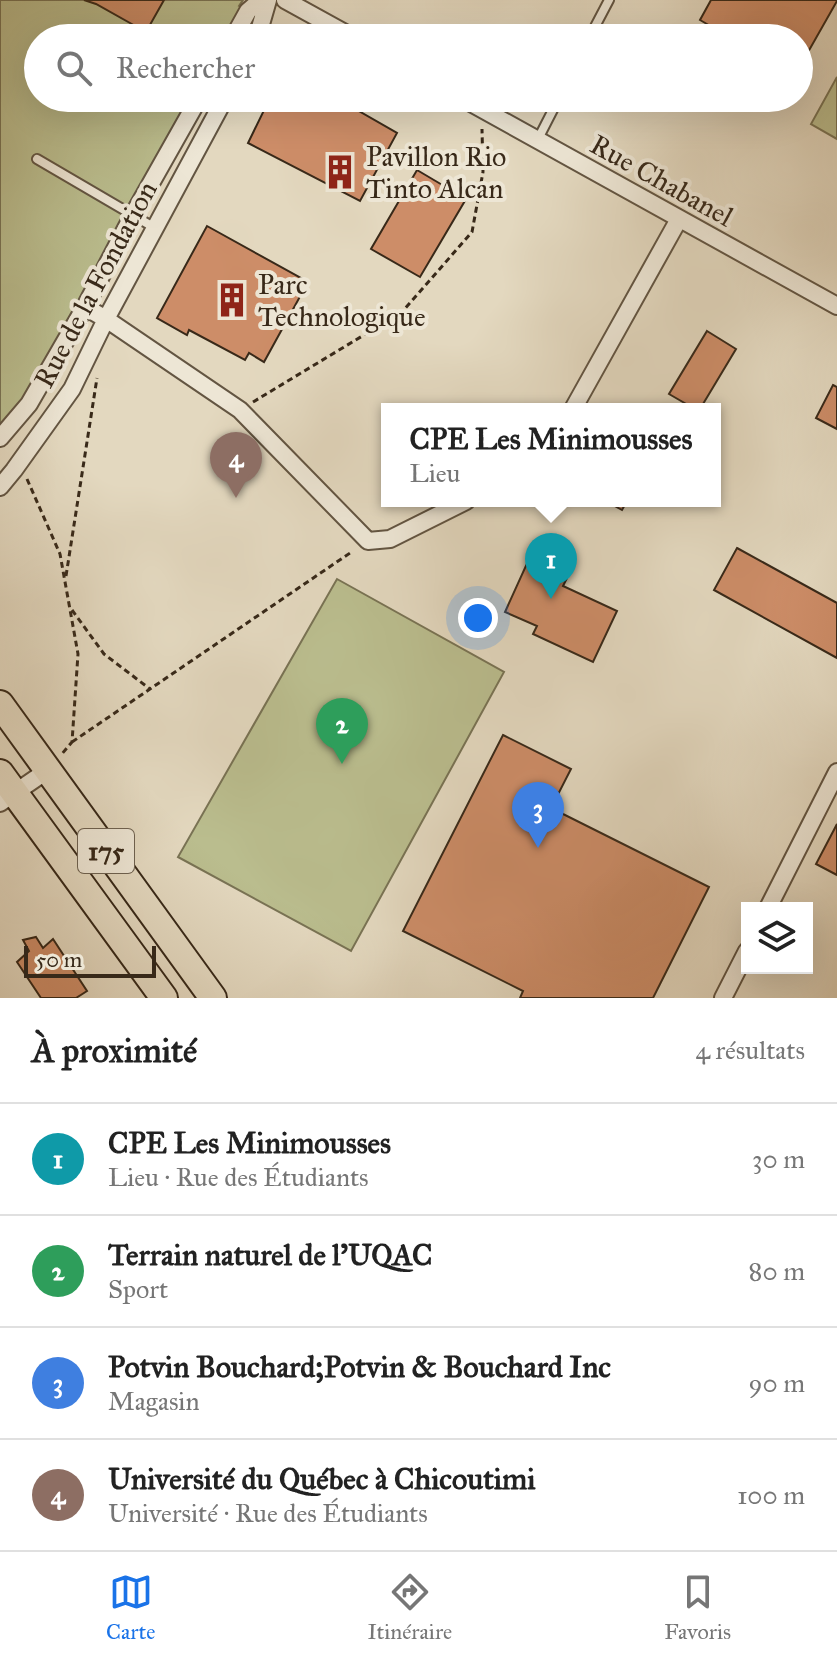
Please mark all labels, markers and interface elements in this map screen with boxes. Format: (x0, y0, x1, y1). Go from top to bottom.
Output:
search box (24, 24, 813, 112)
icon: search (52, 46, 96, 90)
text: Rechercher (116, 50, 255, 86)
street label: Rue Chabanel (584, 127, 740, 234)
place label: Pavillon Rio Tinto Alcan (366, 139, 506, 206)
building icon: Pavillon Rio Tinto Alcan (321, 153, 359, 191)
street label: Rue de la Fondation (26, 175, 165, 394)
place label: Parc Technologique (258, 267, 426, 334)
building icon: Parc Technologique (213, 281, 251, 319)
popup (381, 403, 721, 507)
text: CPE Les Minimousses (409, 421, 693, 457)
pin: 4 (210, 432, 262, 498)
text: Lieu (409, 457, 460, 489)
pin: 1 (525, 533, 577, 599)
your location (458, 598, 498, 638)
pin: 2 (316, 698, 368, 764)
pin: 3 (512, 782, 564, 848)
road number: 175 (78, 829, 134, 873)
map controls (741, 902, 813, 974)
button: layers (741, 902, 813, 974)
scale bar (24, 942, 156, 978)
text: 50 m (36, 946, 82, 973)
text: À proximité (32, 1030, 197, 1071)
text: 4 résultats (695, 1034, 805, 1066)
text: CPE Les Minimousses (108, 1125, 391, 1161)
text: 1 (53, 1143, 63, 1175)
text: 30 m (752, 1143, 805, 1175)
text: Lieu · Rue des Étudiants (108, 1161, 369, 1193)
text: Terrain naturel de l'UQAC (108, 1237, 433, 1273)
text: 2 (52, 1255, 64, 1287)
text: 80 m (749, 1255, 805, 1287)
text: Sport (108, 1273, 168, 1305)
text: Potvin Bouchard;Potvin & Bouchard Inc (108, 1349, 611, 1385)
text: 3 (53, 1367, 63, 1399)
text: 90 m (748, 1367, 805, 1399)
text: Magasin (108, 1385, 200, 1417)
text: Université du Québec à Chicoutimi (108, 1461, 536, 1497)
text: 4 (51, 1479, 65, 1511)
text: 100 m (737, 1479, 805, 1511)
text: Université · Rue des Étudiants (108, 1497, 428, 1529)
tab: Carte (106, 1570, 155, 1645)
tab: Itinéraire (367, 1570, 452, 1645)
tab: Favoris (664, 1570, 731, 1645)

